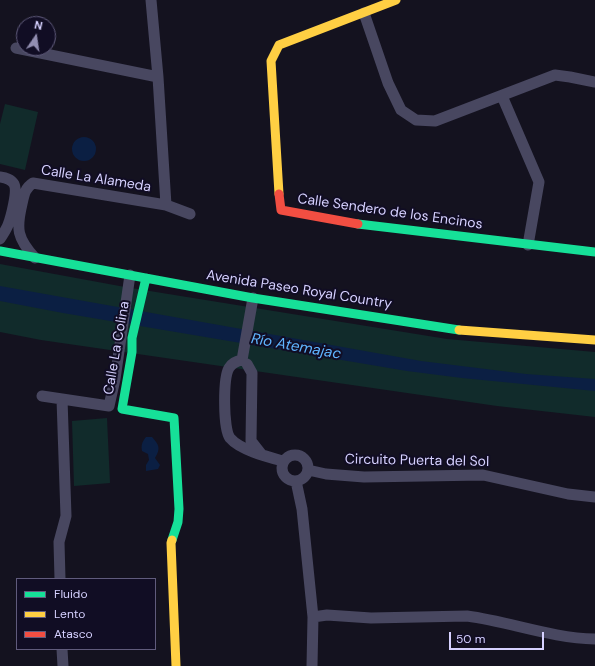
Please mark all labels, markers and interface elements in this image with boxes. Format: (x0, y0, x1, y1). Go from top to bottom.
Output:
north arrow (16, 16, 56, 56)
text: N (33, 18, 44, 33)
street label: Calle La Alameda (40, 162, 152, 196)
street label: Calle Sendero de los Encinos (296, 191, 484, 233)
street label: Avenida Paseo Royal Country (205, 267, 393, 313)
street label: Calle La Colina (100, 300, 134, 396)
water label: Río Atemajac (250, 330, 342, 364)
street label: Circuito Puerta del Sol (345, 451, 489, 471)
legend (16, 578, 156, 650)
text: Fluido (54, 586, 88, 602)
text: Lento (54, 606, 85, 622)
scale bar (451, 624, 546, 650)
text: Atasco (54, 626, 93, 642)
text: 50 m (456, 631, 485, 647)

